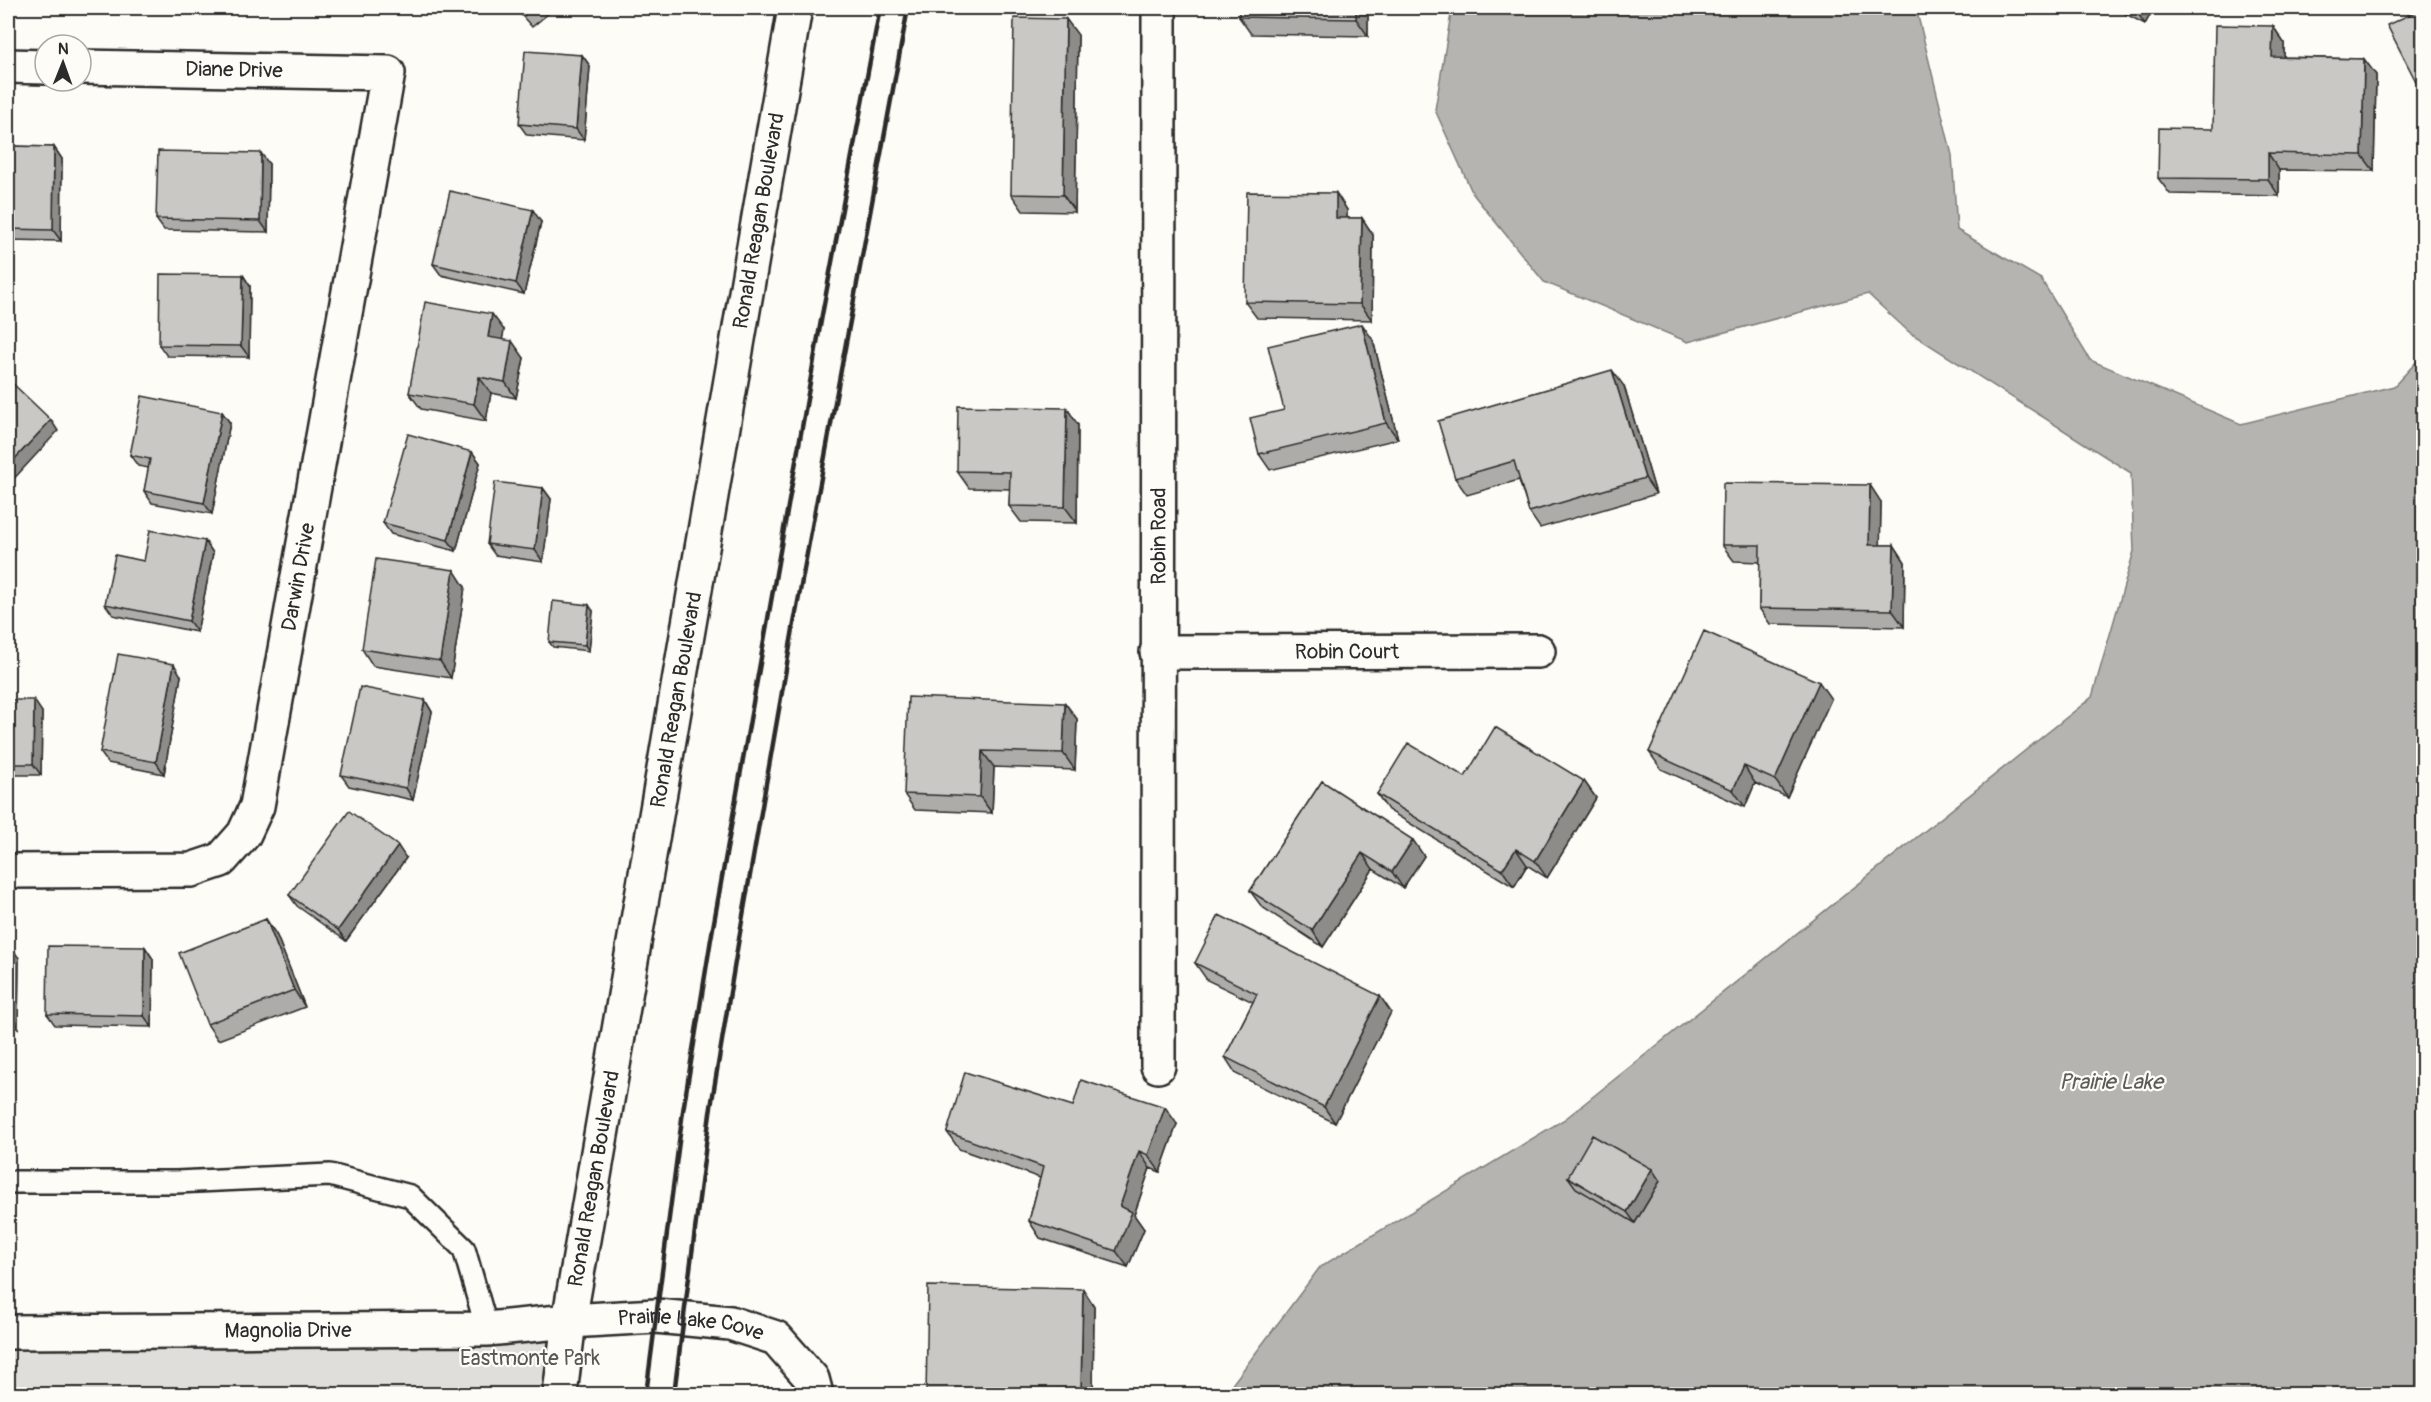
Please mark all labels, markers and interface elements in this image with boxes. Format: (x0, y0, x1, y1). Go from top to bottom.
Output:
north arrow (33, 33, 93, 93)
text: N (58, 39, 69, 59)
street label: Diane Drive (185, 56, 284, 84)
street label: Ronald Reagan Boulevard (727, 111, 790, 331)
street label: Robin Road (1145, 487, 1172, 585)
street label: Darwin Drive (275, 520, 321, 633)
street label: Ronald Reagan Boulevard (644, 590, 708, 810)
street label: Robin Court (1295, 638, 1400, 665)
street label: Ronald Reagan Boulevard (562, 1068, 625, 1289)
water label: Prairie Lake (2059, 1068, 2165, 1096)
street label: Prairie Lake Cove (617, 1302, 768, 1347)
street label: Magnolia Drive (224, 1316, 352, 1344)
park label: Eastmonte Park (460, 1345, 600, 1372)

